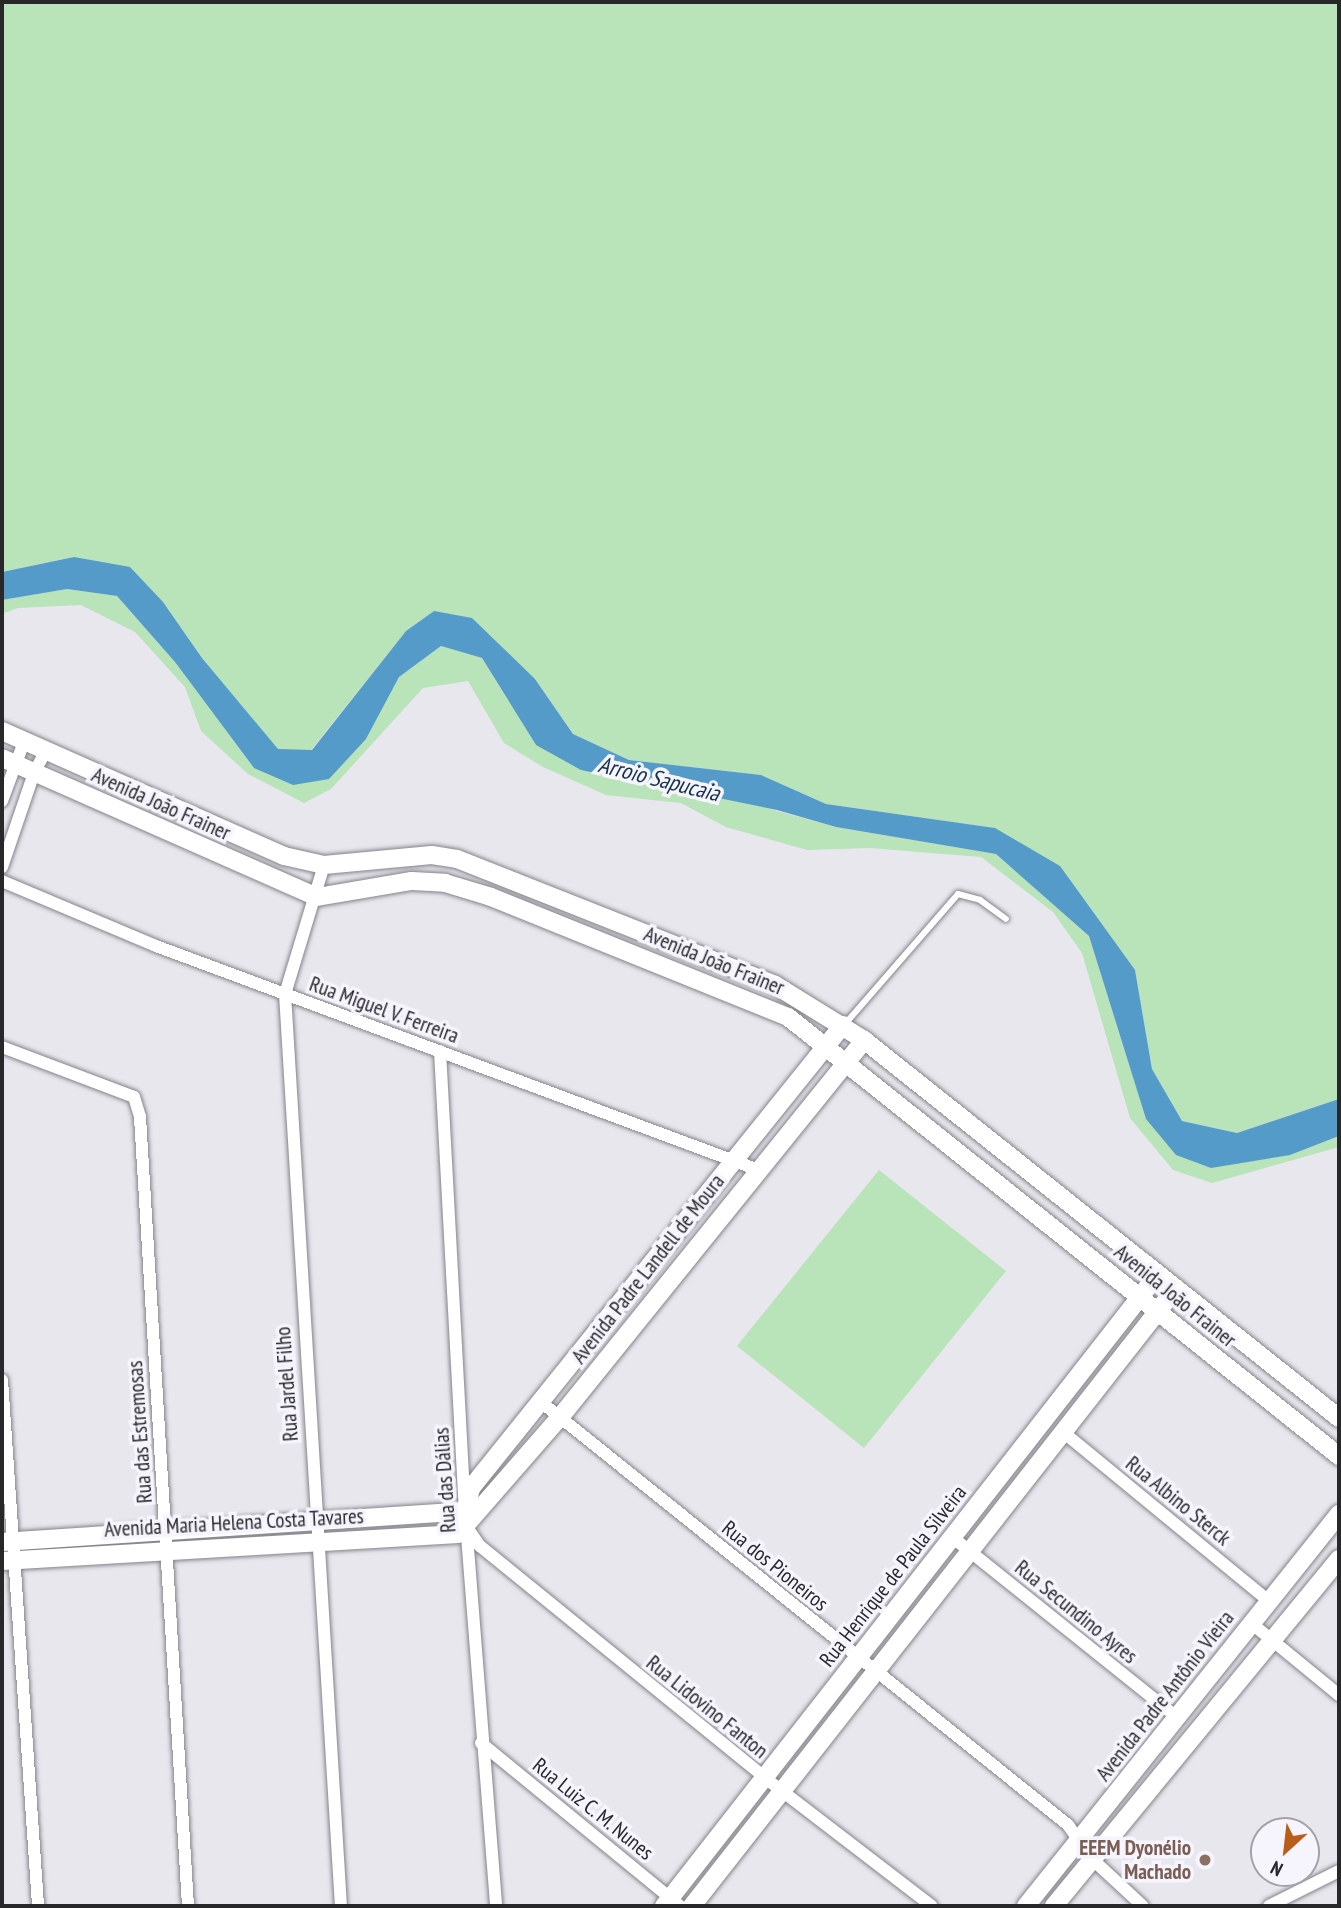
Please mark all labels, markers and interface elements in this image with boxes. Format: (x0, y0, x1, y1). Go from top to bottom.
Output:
water label: Arroio Sapucaia (596, 751, 722, 807)
street label: Avenida João Frainer (88, 762, 234, 846)
street label: Avenida João Frainer (640, 921, 788, 1001)
street label: Rua Miguel V. Ferreira (305, 971, 463, 1049)
street label: Avenida Padre Landell de Moura (566, 1169, 730, 1369)
street label: Avenida João Frainer (1109, 1239, 1241, 1353)
street label: Rua Jardel Filho (270, 1326, 304, 1442)
street label: Rua das Estremosas (122, 1360, 158, 1504)
street label: Rua das Dálias (429, 1427, 461, 1533)
street label: Rua Albino Sterck (1120, 1451, 1236, 1551)
street label: Rua Henrique de Paula Silveira (814, 1480, 972, 1672)
street label: Avenida Maria Helena Costa Tavares (103, 1504, 365, 1542)
street label: Rua dos Pioneiros (717, 1516, 833, 1616)
street label: Rua Secundino Ayres (1010, 1555, 1142, 1669)
street label: Avenida Padre Antônio Vieira (1090, 1606, 1240, 1786)
street label: Rua Lidovino Fanton (641, 1650, 773, 1764)
street label: Rua Luiz C. M. Nunes (526, 1752, 660, 1866)
north arrow (1250, 1817, 1320, 1887)
place label: EEEM Dyonélio Machado (1079, 1835, 1191, 1885)
marker: EEEM Dyonélio Machado (1197, 1852, 1213, 1868)
text: N (1266, 1856, 1286, 1882)

